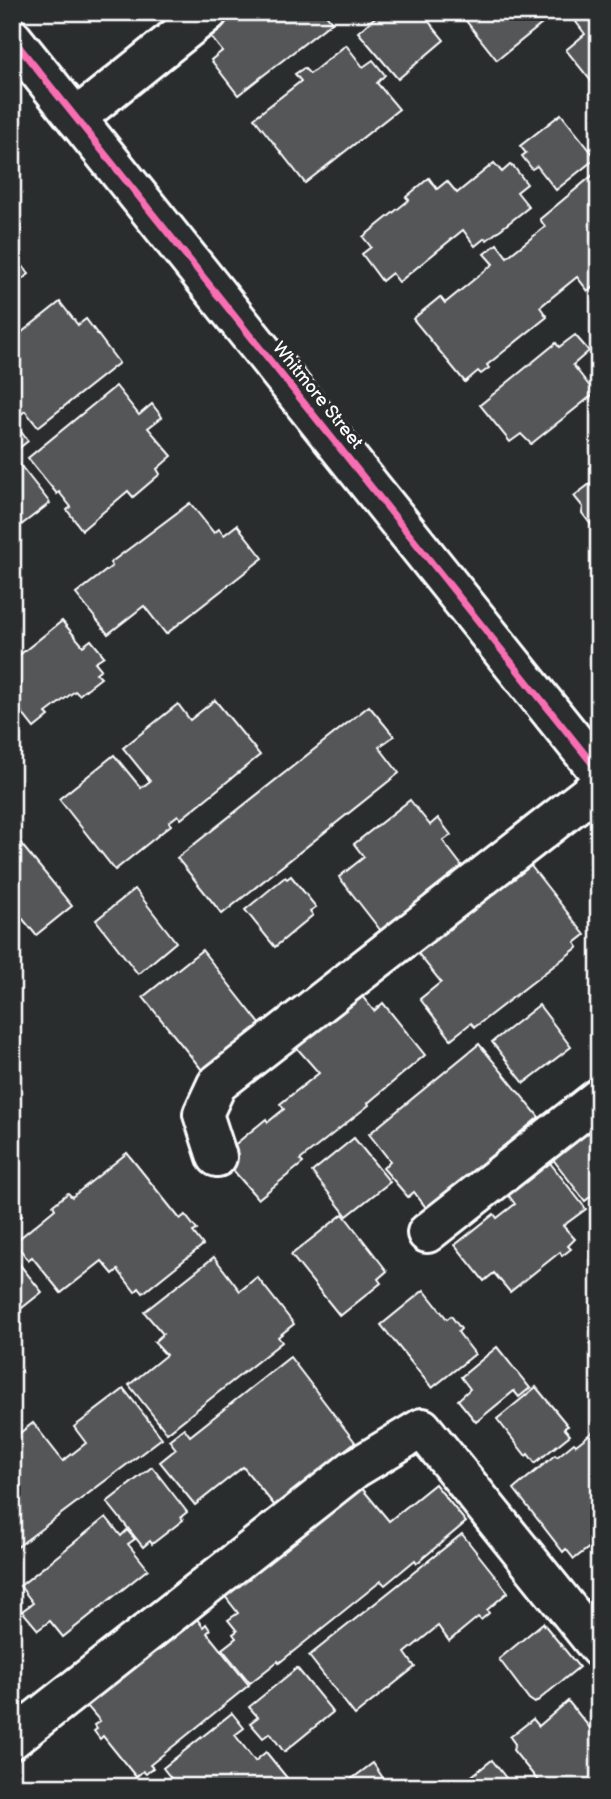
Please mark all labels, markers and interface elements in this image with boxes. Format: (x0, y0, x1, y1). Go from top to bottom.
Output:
street label: Whitmore Street (268, 338, 367, 453)

